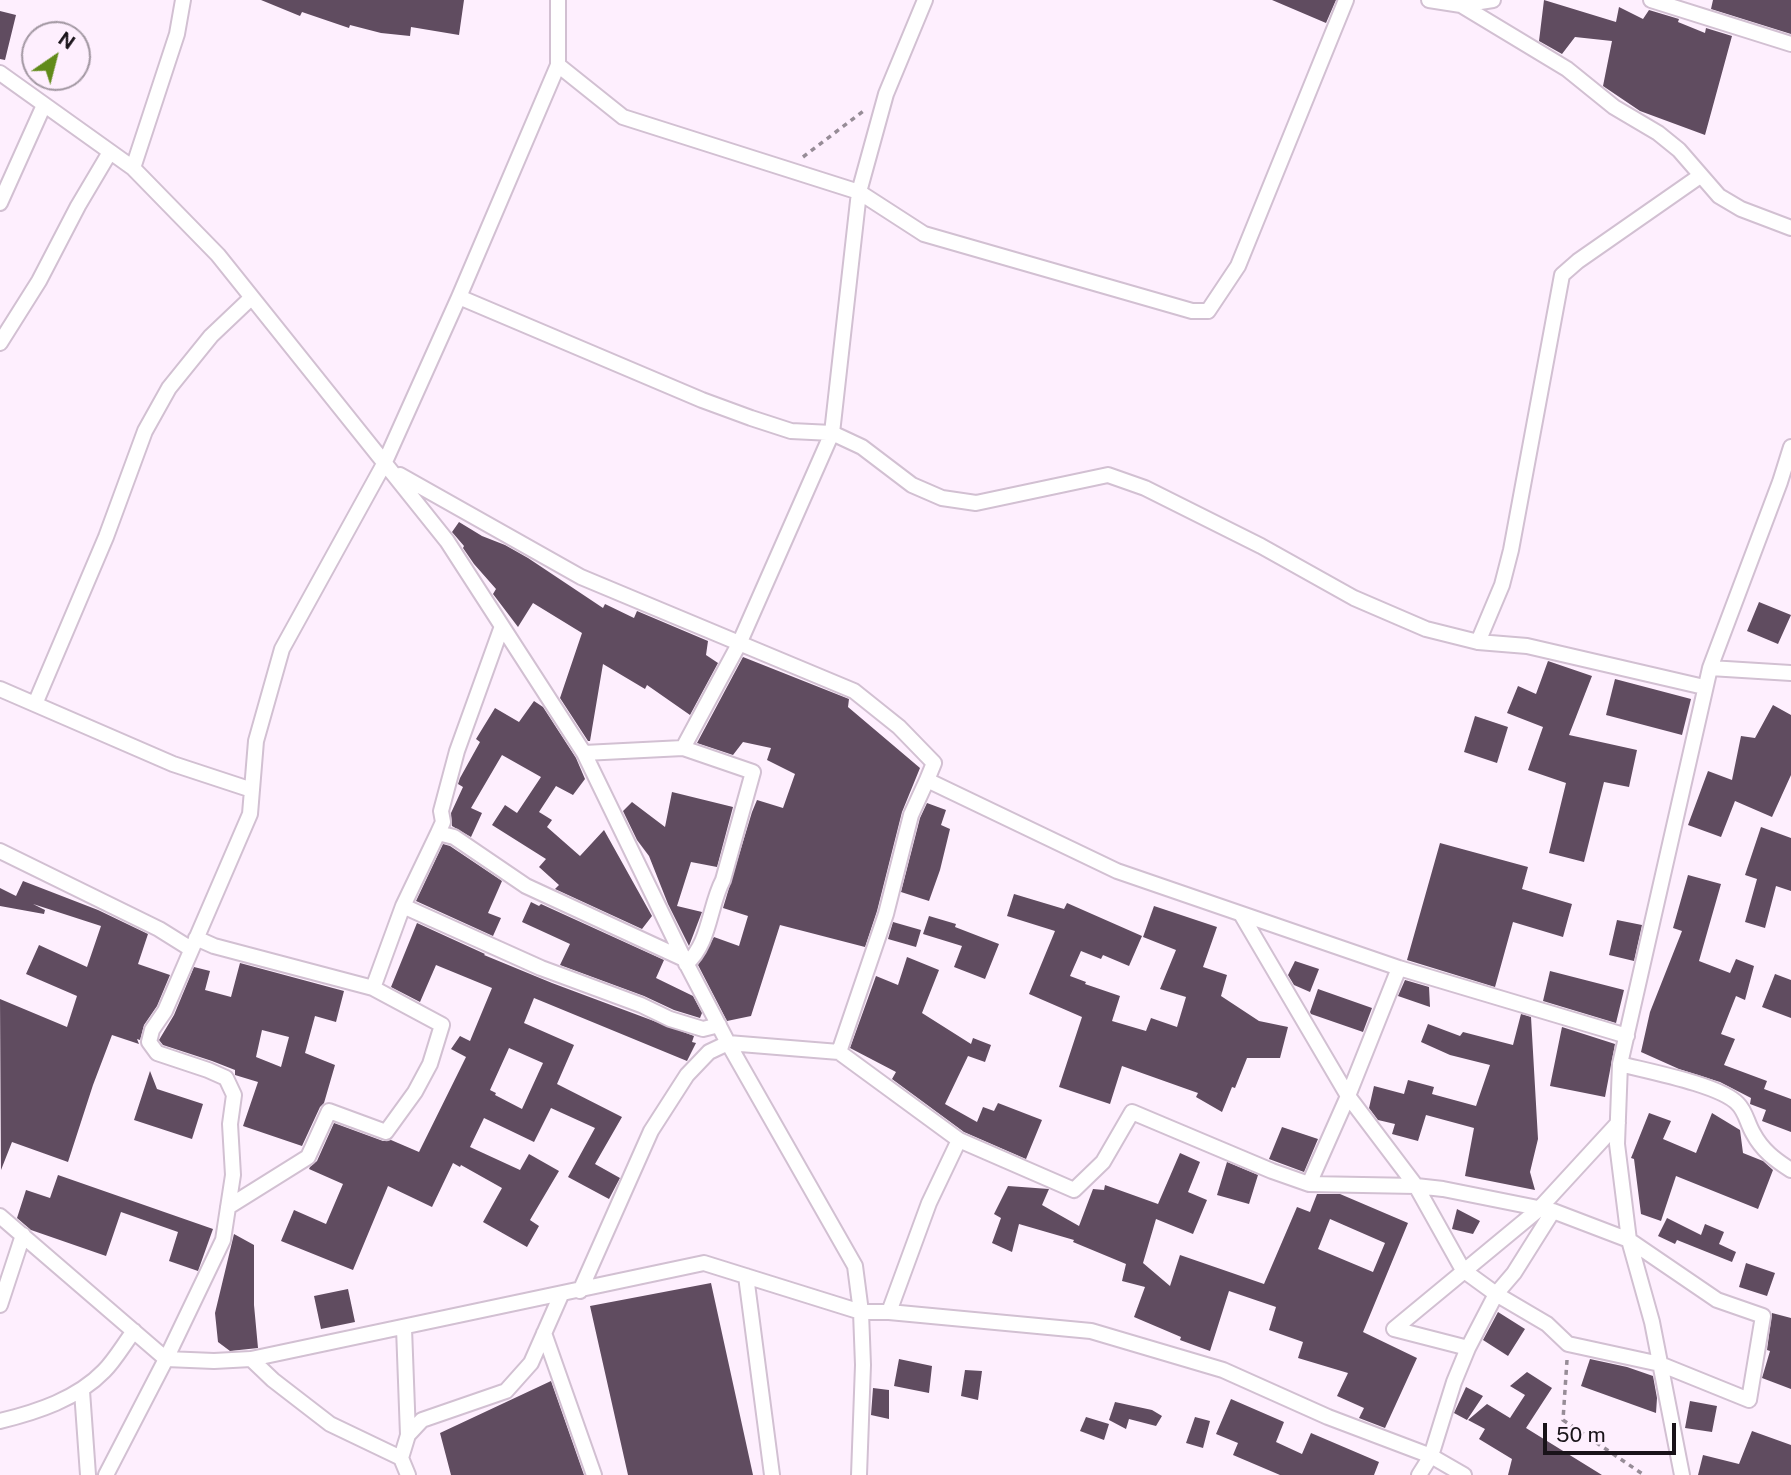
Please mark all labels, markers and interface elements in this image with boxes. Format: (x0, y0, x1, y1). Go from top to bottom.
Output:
north arrow (21, 21, 91, 91)
text: N (54, 27, 79, 54)
scale bar (1546, 1408, 1679, 1452)
text: 50 m (1556, 1422, 1606, 1447)

